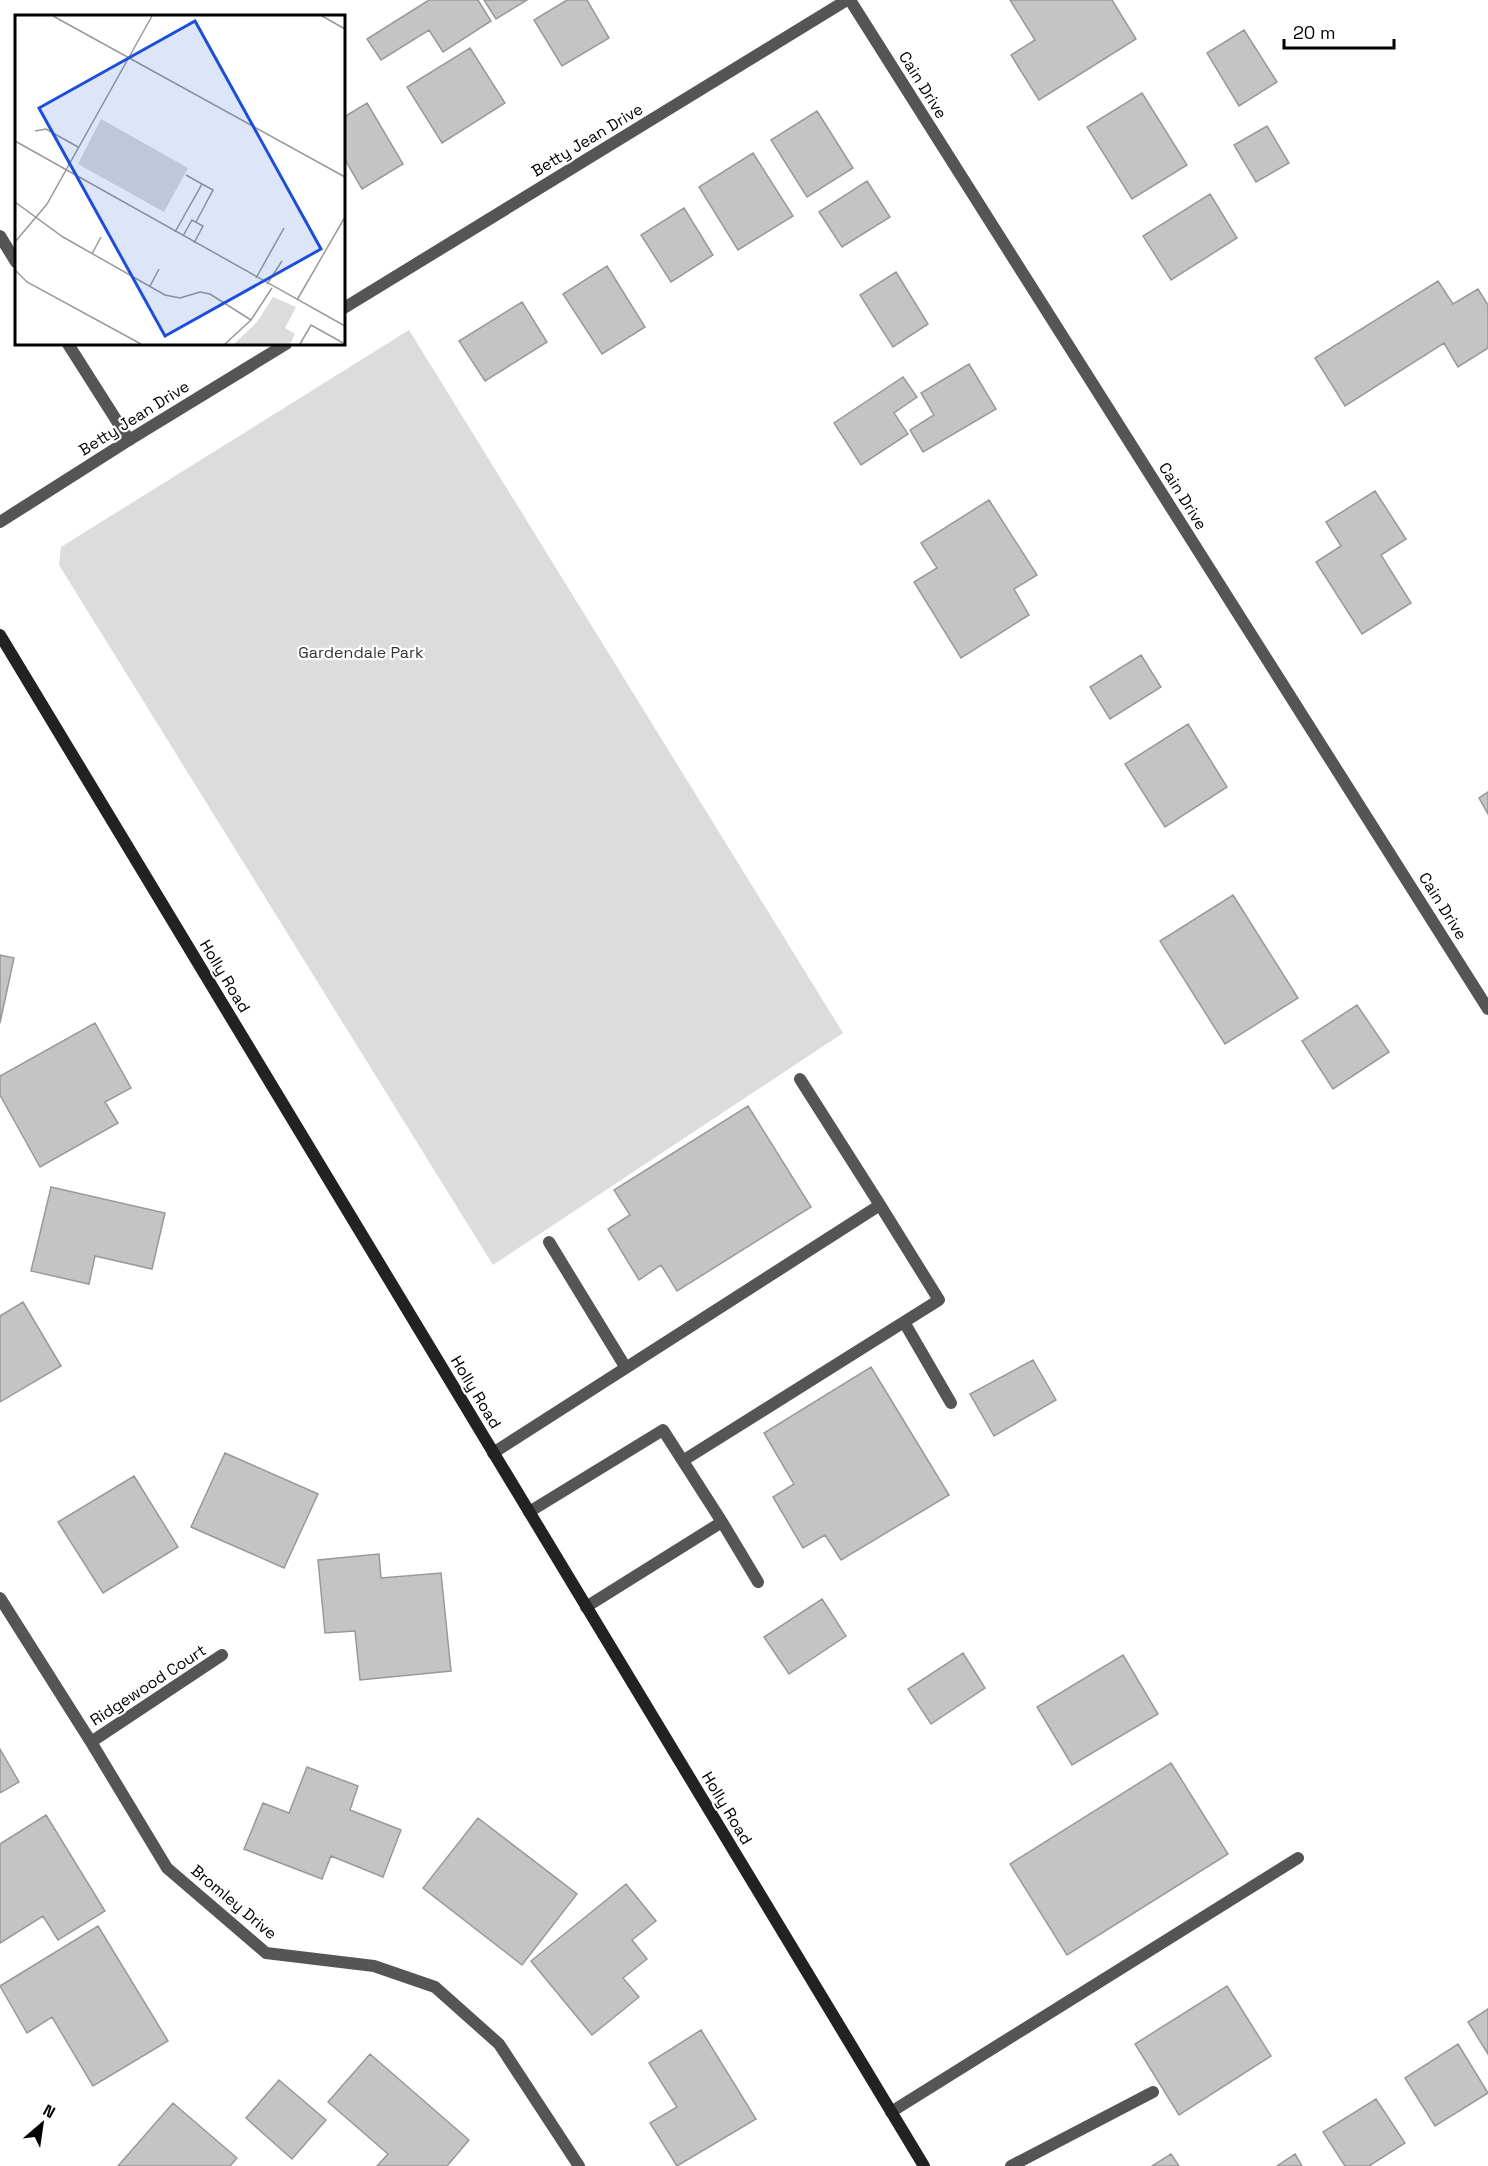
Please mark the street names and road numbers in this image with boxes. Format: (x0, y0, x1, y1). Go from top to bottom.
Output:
street label: Cain Drive (894, 47, 952, 123)
street label: Betty Jean Drive (527, 98, 647, 182)
street label: Betty Jean Drive (75, 376, 193, 460)
street label: Cain Drive (1154, 458, 1212, 534)
street label: Cain Drive (1414, 868, 1472, 944)
street label: Holly Road (195, 936, 255, 1016)
street label: Holly Road (446, 1352, 506, 1432)
street label: Ridgewood Court (86, 1640, 210, 1730)
street label: Holly Road (697, 1768, 757, 1848)
street label: Bromley Drive (187, 1860, 281, 1944)

